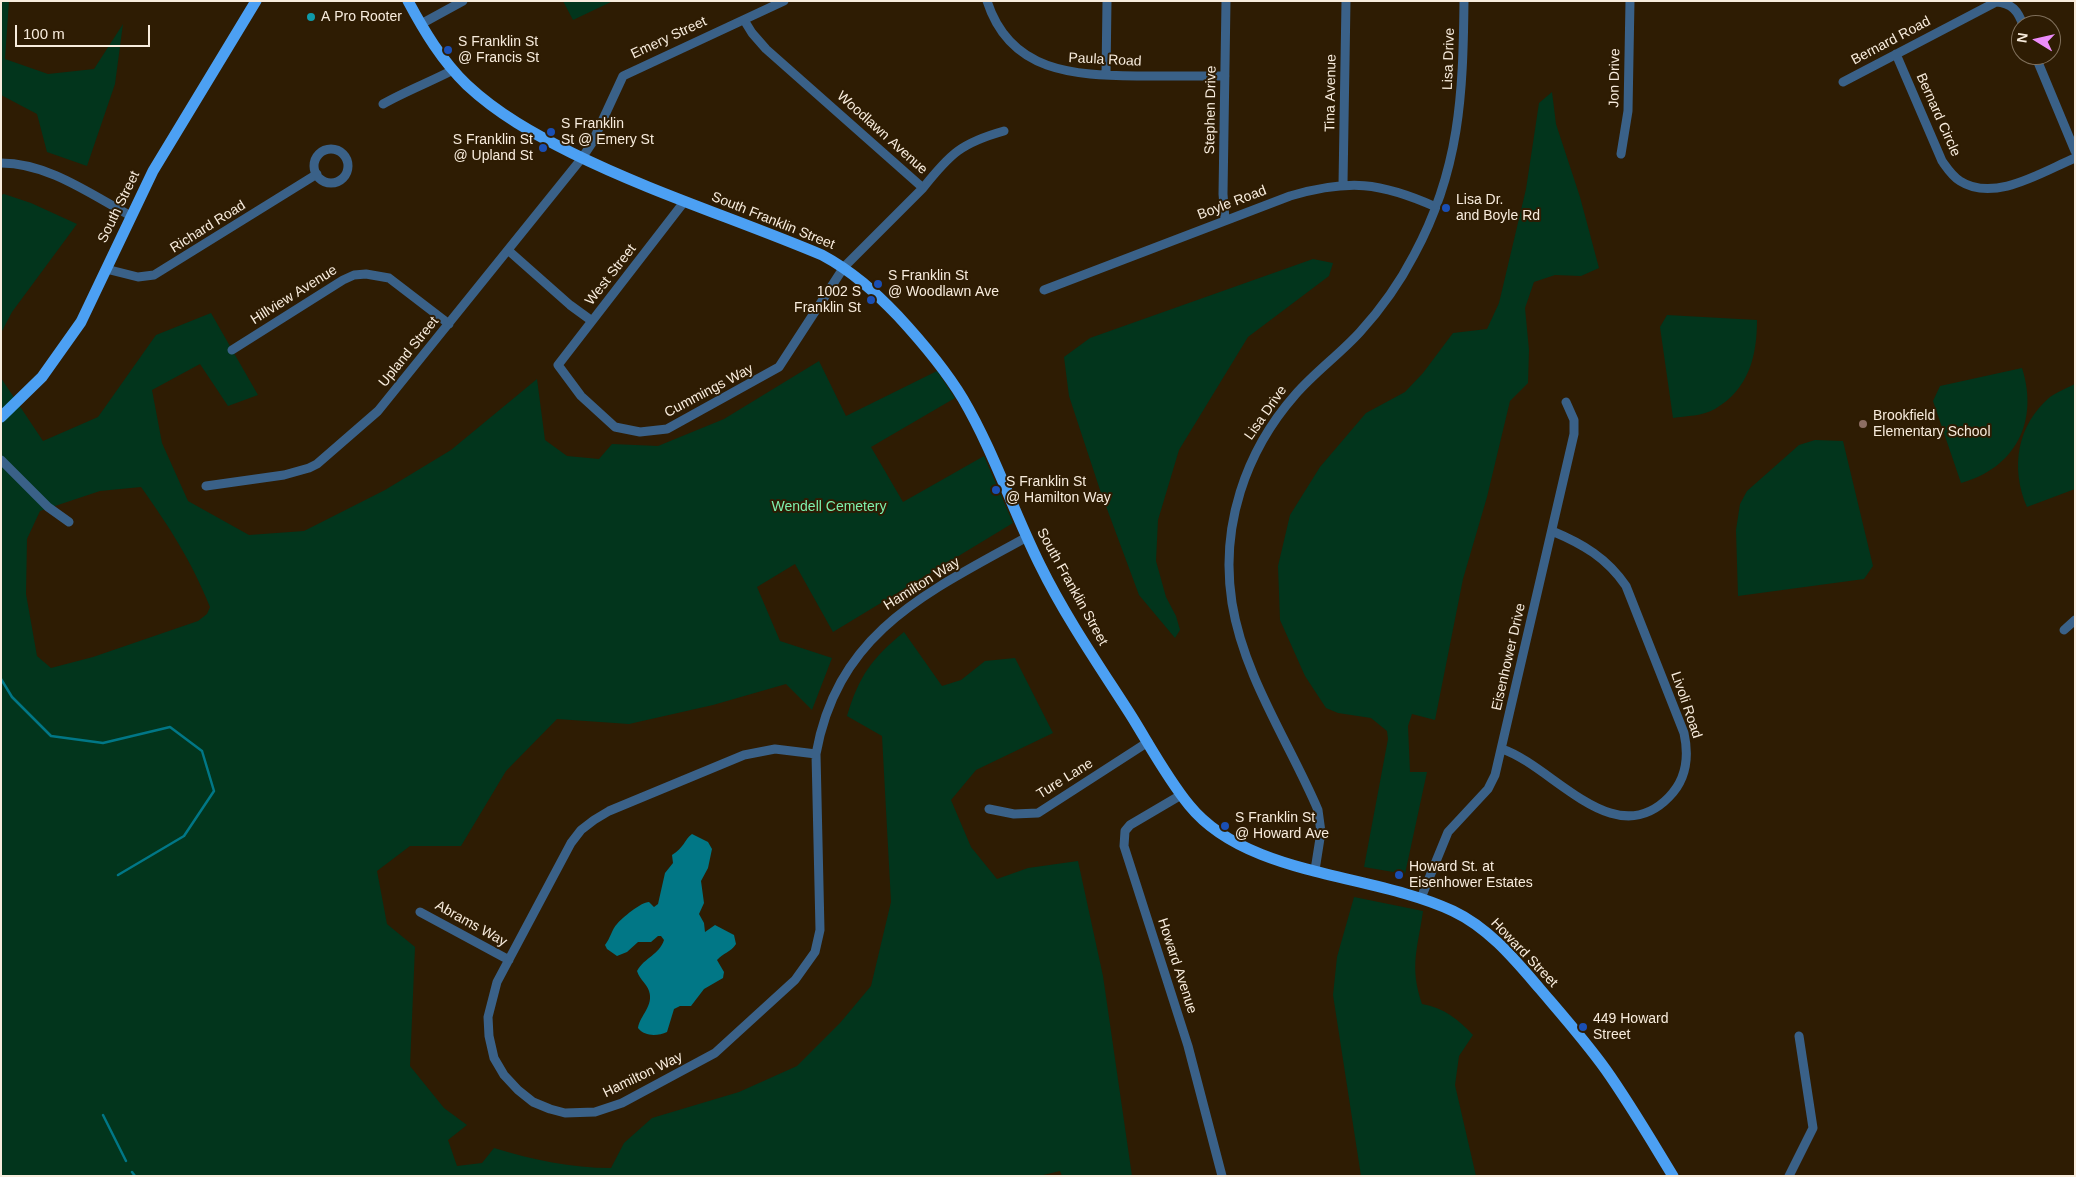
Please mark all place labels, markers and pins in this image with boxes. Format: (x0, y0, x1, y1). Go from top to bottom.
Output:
place label: A Pro Rooter (321, 9, 402, 25)
marker: A Pro Rooter (305, 11, 317, 23)
place label: S Franklin St @ Francis St (458, 34, 539, 66)
marker: S Franklin St @ Francis St (442, 44, 454, 56)
place label: S Franklin St @ Emery St (561, 116, 654, 148)
marker: S Franklin St @ Emery St (545, 126, 557, 138)
place label: S Franklin St @ Upland St (453, 132, 533, 164)
marker: S Franklin St @ Upland St (537, 142, 549, 154)
place label: Lisa Dr. and Boyle Rd (1456, 192, 1540, 224)
marker: Lisa Dr. and Boyle Rd (1440, 202, 1452, 214)
place label: S Franklin St @ Woodlawn Ave (888, 268, 999, 300)
marker: S Franklin St @ Woodlawn Ave (872, 278, 884, 290)
place label: 1002 S Franklin St (794, 284, 861, 316)
marker: 1002 S Franklin St (865, 294, 877, 306)
place label: Brookfield Elementary School (1873, 408, 1991, 441)
marker: Brookfield Elementary School (1857, 418, 1869, 430)
place label: S Franklin St @ Hamilton Way (1006, 474, 1111, 507)
marker: S Franklin St @ Hamilton Way (990, 484, 1002, 496)
place label: S Franklin St @ Howard Ave (1235, 810, 1329, 842)
marker: S Franklin St @ Howard Ave (1219, 820, 1231, 832)
place label: Howard St. at Eisenhower Estates (1409, 859, 1533, 892)
marker: Howard St. at Eisenhower Estates (1393, 869, 1405, 881)
place label: 449 Howard Street (1593, 1011, 1668, 1044)
marker: 449 Howard Street (1577, 1021, 1589, 1033)

